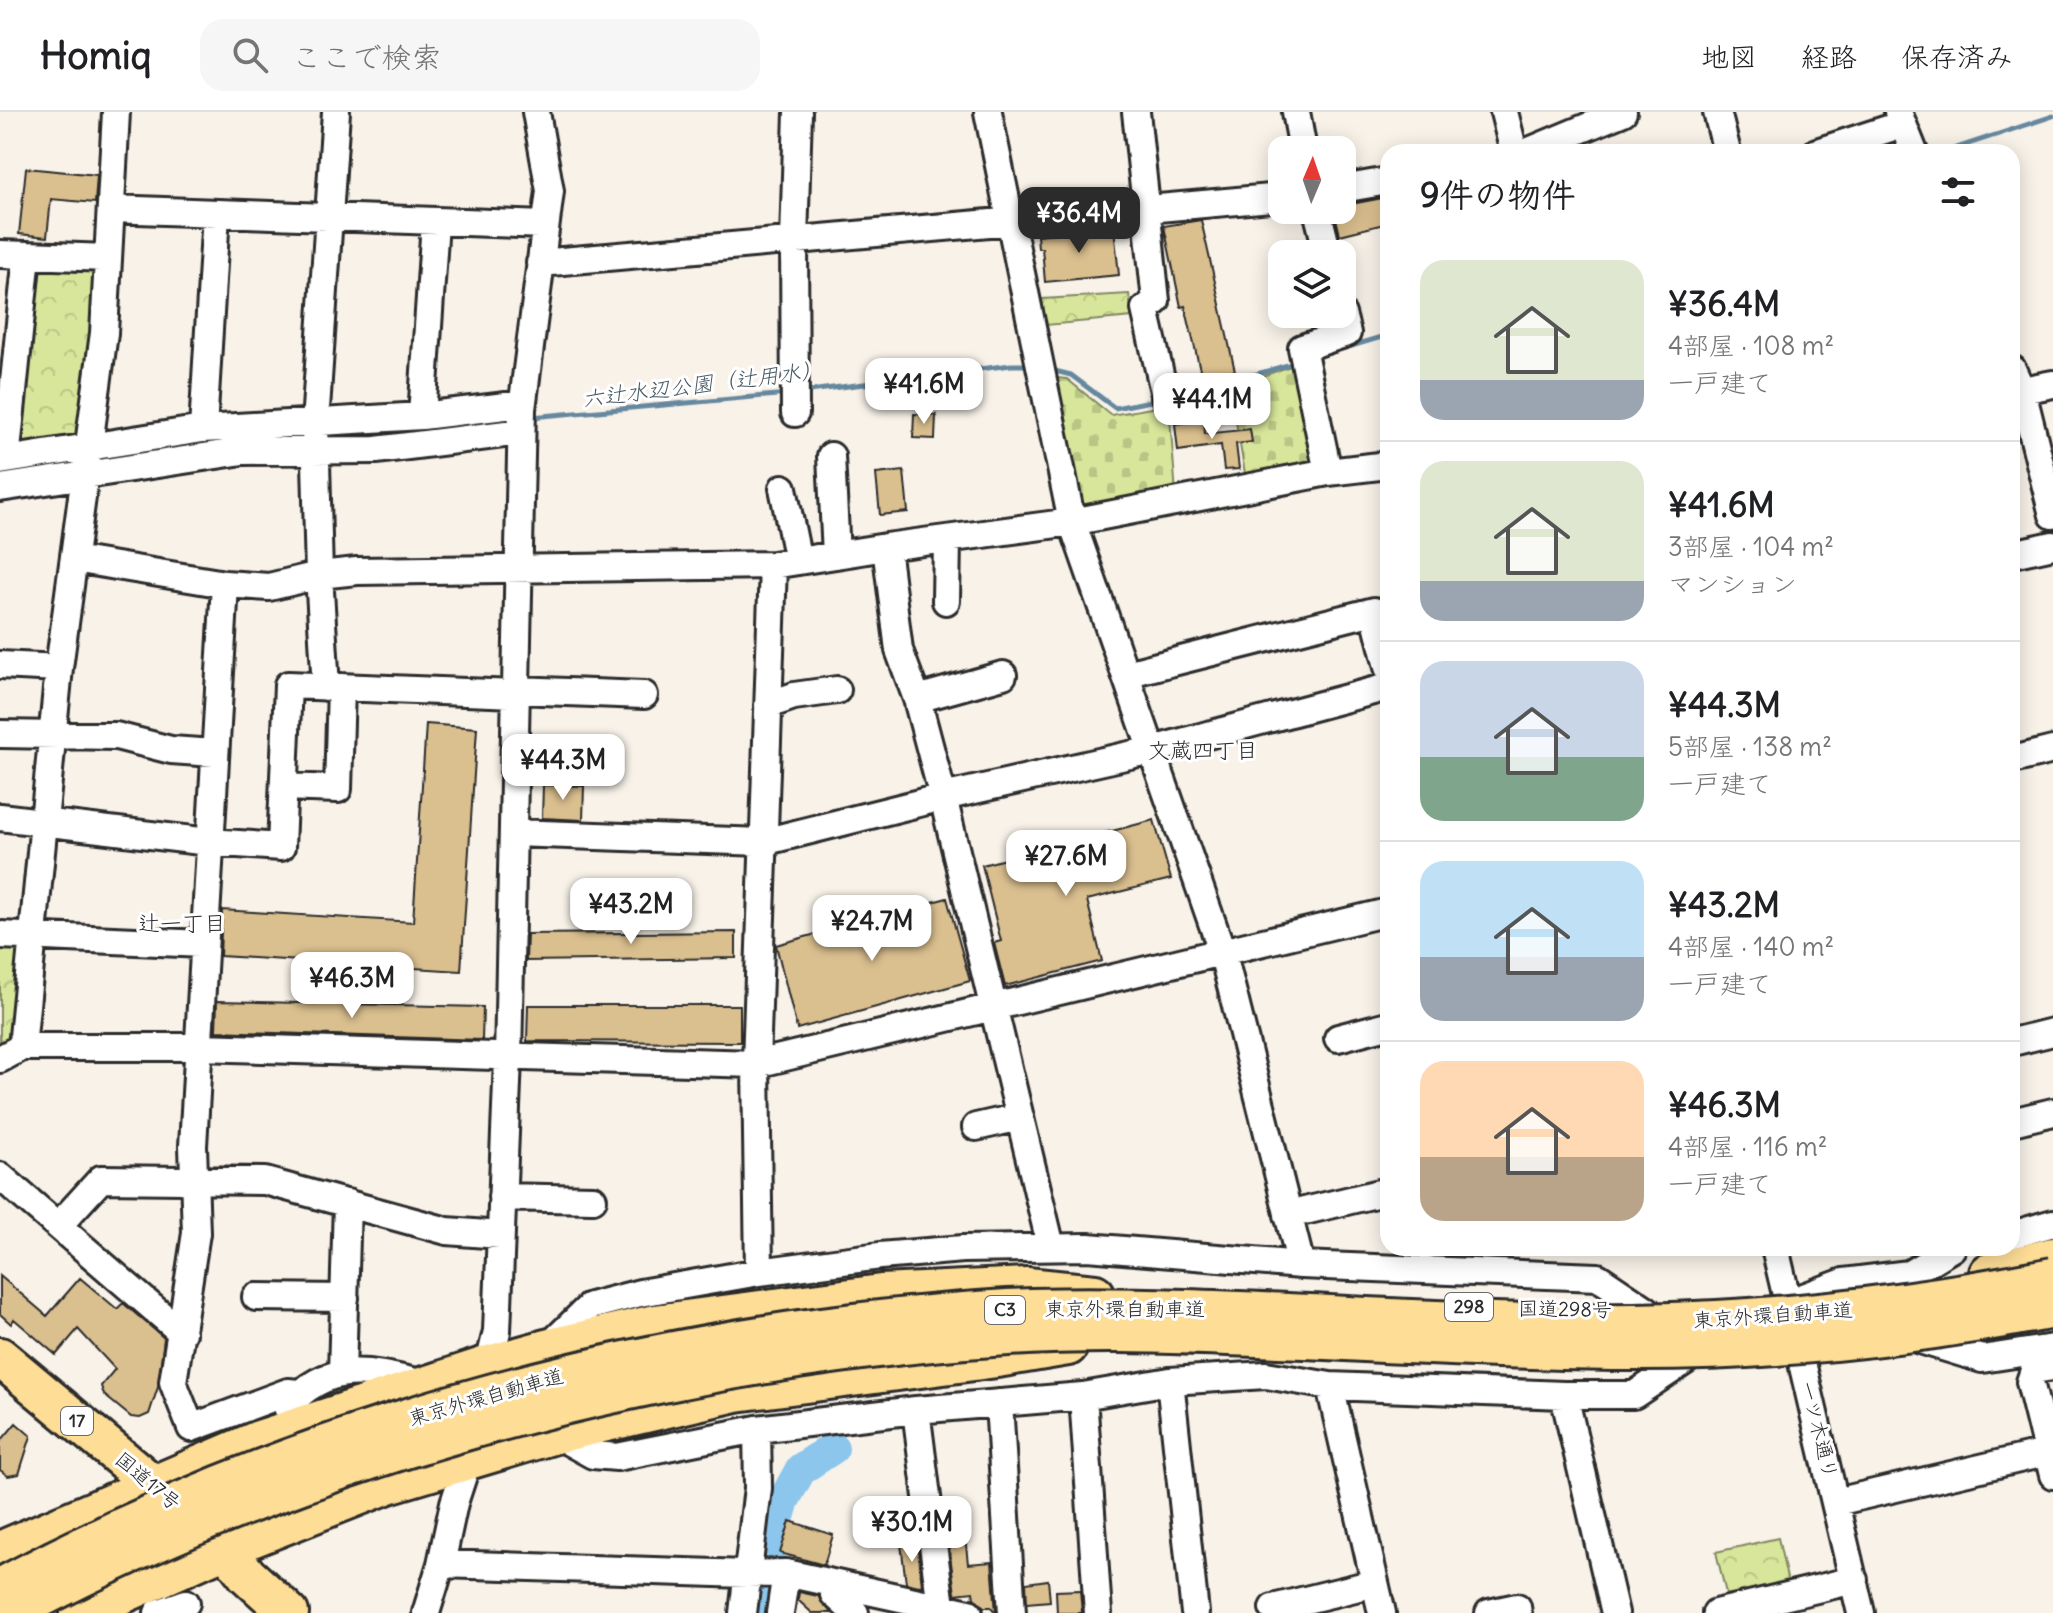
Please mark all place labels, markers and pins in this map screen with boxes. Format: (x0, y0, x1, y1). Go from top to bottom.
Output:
pin: ¥36.4M (1014, 187, 1144, 255)
pin: ¥41.6M (859, 358, 989, 426)
pin: ¥44.1M (1147, 373, 1277, 441)
pin: ¥44.3M (498, 734, 628, 802)
pin: ¥27.6M (1001, 830, 1131, 898)
pin: ¥43.2M (566, 878, 696, 946)
pin: ¥24.7M (807, 895, 937, 963)
pin: ¥46.3M (287, 952, 417, 1020)
pin: ¥30.1M (847, 1496, 977, 1564)

